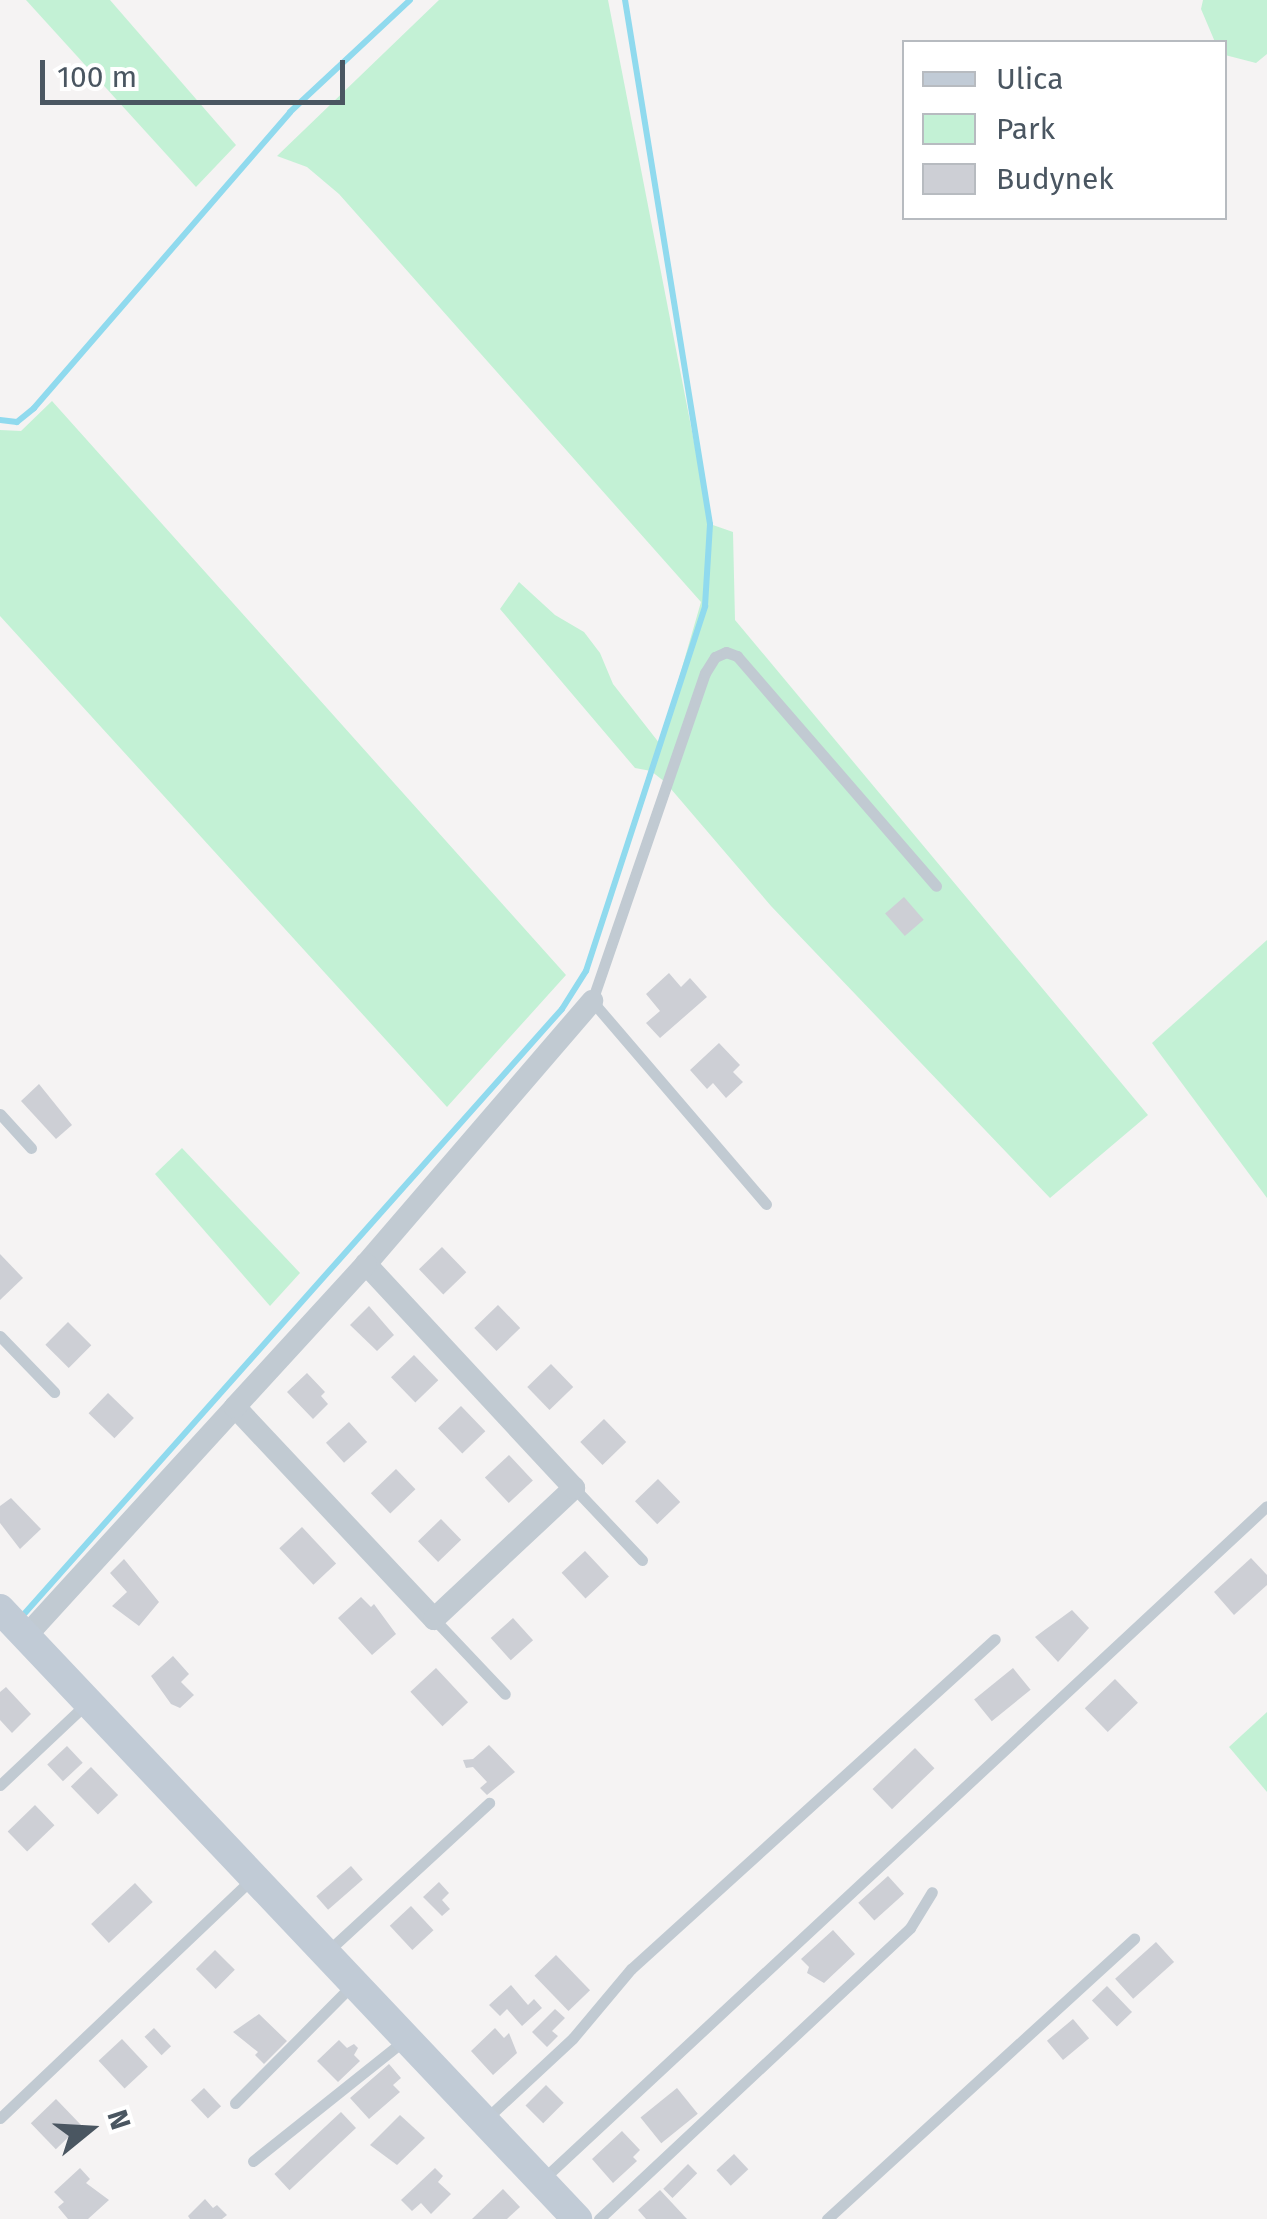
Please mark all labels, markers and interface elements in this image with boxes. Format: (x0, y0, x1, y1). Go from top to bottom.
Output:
scale bar (45, 40, 350, 102)
legend (902, 40, 1227, 220)
text: 100 m (57, 59, 137, 95)
text: Ulica (996, 61, 1063, 97)
text: Park (996, 111, 1055, 147)
text: Budynek (996, 161, 1114, 197)
north arrow (40, 2079, 140, 2179)
text: N (100, 2106, 138, 2134)

